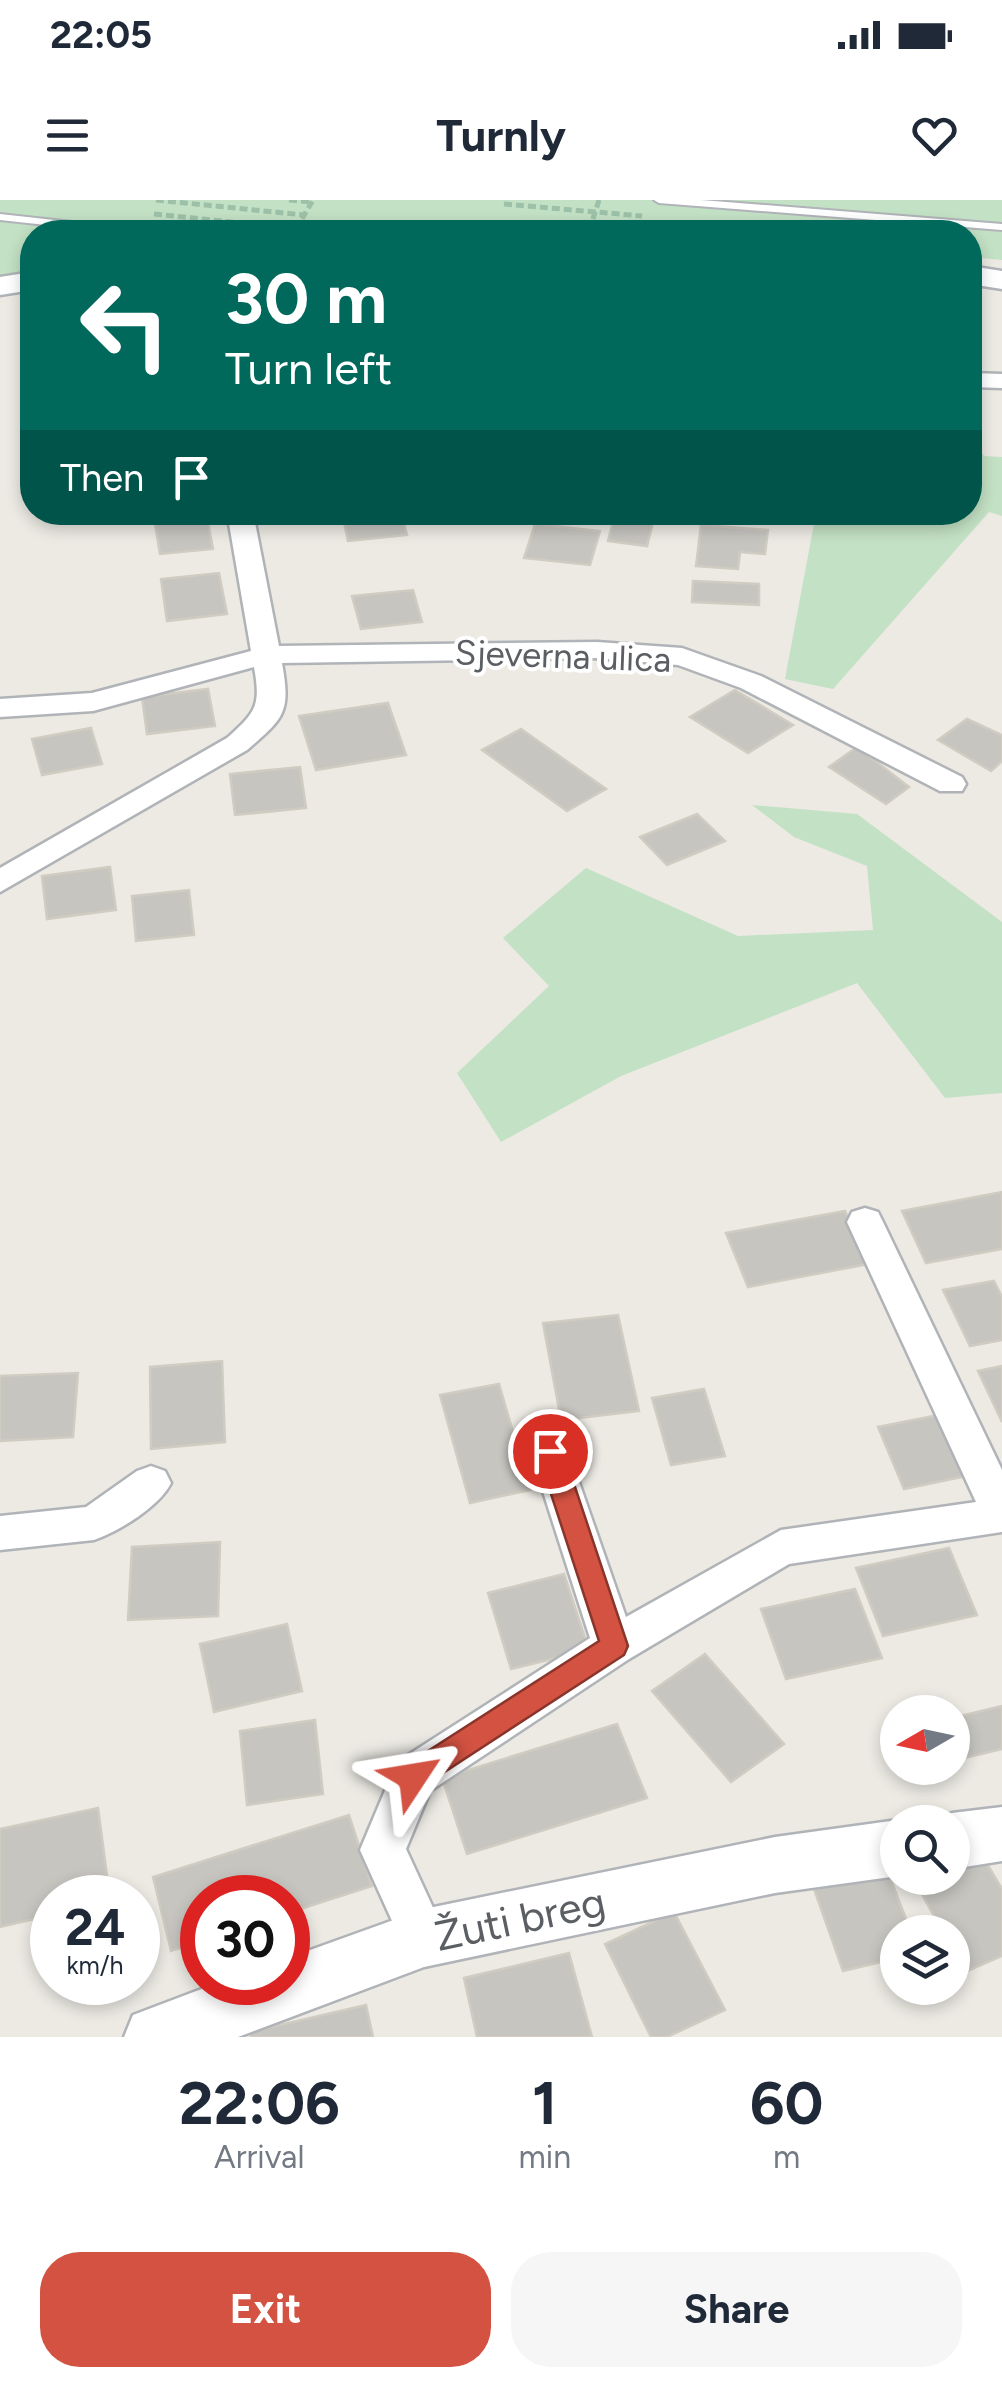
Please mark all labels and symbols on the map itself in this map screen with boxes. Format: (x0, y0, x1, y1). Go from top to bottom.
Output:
street label: Sjeverna ulica (454, 631, 672, 681)
pin (508, 1409, 593, 1494)
north arrow (880, 1695, 970, 1785)
position arrow (361, 1725, 465, 1829)
speed limit sign: 30 (180, 1875, 310, 2005)
street label: Žuti breg (430, 1876, 610, 1962)

